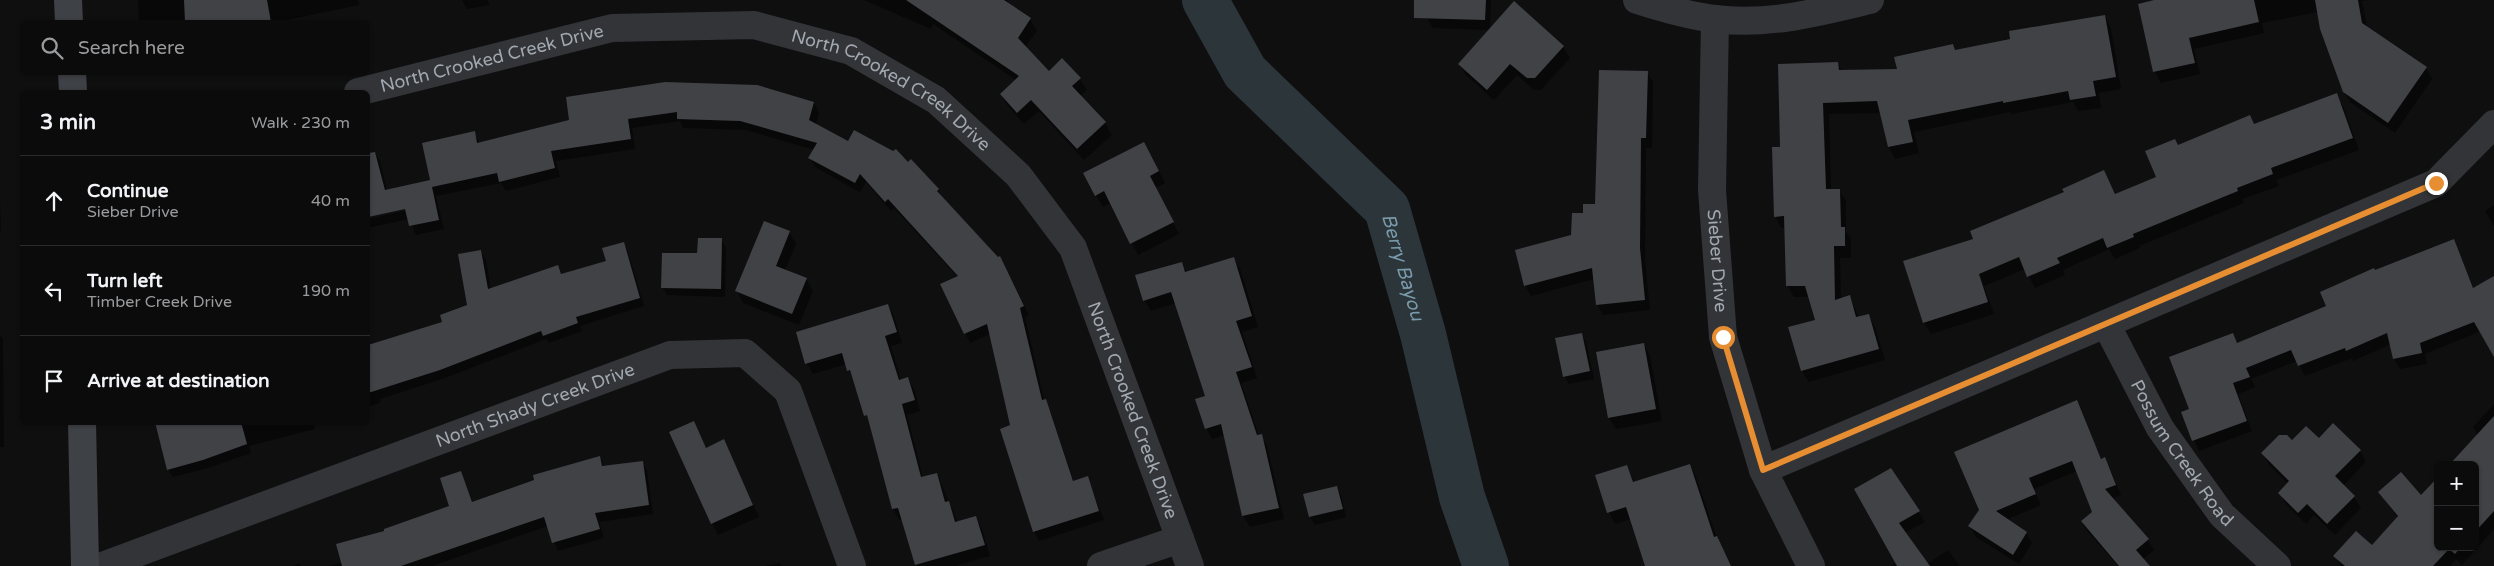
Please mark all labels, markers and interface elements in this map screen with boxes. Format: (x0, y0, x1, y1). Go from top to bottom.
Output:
search box (20, 20, 370, 75)
street label: North Crooked Creek Drive (378, 20, 606, 97)
street label: North Crooked Creek Drive (789, 25, 995, 156)
icon: search (38, 34, 66, 62)
text: Search here (78, 37, 185, 59)
text: 3 min (40, 110, 96, 135)
text: Walk · 230 m (251, 113, 350, 133)
route end (2425, 172, 2448, 195)
text: Continue (87, 180, 169, 202)
icon: ahead (40, 187, 68, 215)
text: 40 m (311, 191, 350, 211)
text: Sieber Drive (87, 202, 179, 222)
street label: Sieber Drive (1702, 209, 1732, 313)
water label: Berry Bayou (1377, 211, 1429, 325)
text: Turn left (87, 270, 163, 292)
icon: left (40, 277, 68, 305)
text: 190 m (301, 281, 350, 301)
text: Timber Creek Drive (87, 292, 232, 312)
street label: North Crooked Creek Drive (1083, 299, 1183, 522)
route start (1712, 326, 1735, 349)
street label: North Shady Creek Drive (433, 358, 638, 452)
icon: arrive (40, 367, 68, 395)
text: Arrive at destination (87, 370, 270, 392)
street label: Possum Creek Road (2126, 376, 2238, 531)
map controls (2434, 461, 2479, 551)
button: + (2434, 461, 2479, 506)
button: − (2434, 506, 2479, 551)

